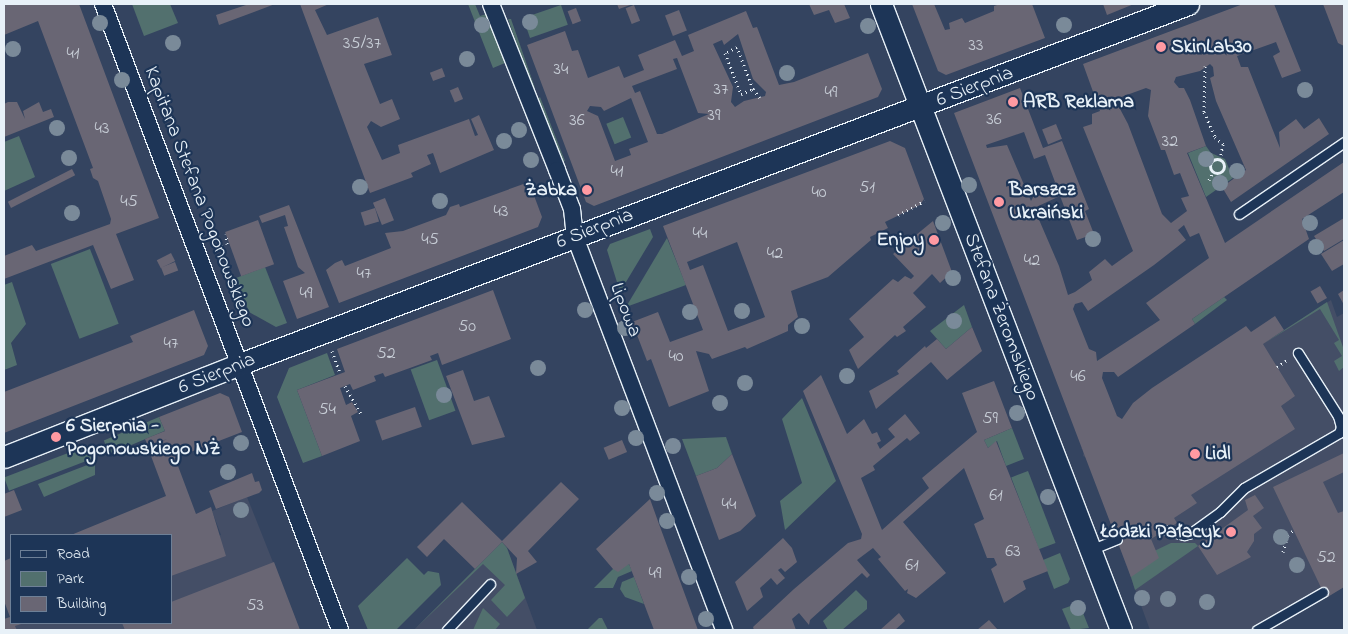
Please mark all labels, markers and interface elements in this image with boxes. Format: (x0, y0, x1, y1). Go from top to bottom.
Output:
house number: 35/37 (343, 33, 381, 55)
house number: 33 (969, 35, 983, 57)
place label: SkinLab30 (1171, 35, 1252, 59)
marker: SkinLab30 (1155, 41, 1167, 53)
house number: 41 (66, 43, 80, 65)
house number: 34 (554, 59, 568, 81)
street label: 6 Sierpnia (933, 61, 1017, 113)
street label: Kapitana Stefana Pogonowskiego (138, 63, 260, 331)
house number: 37 (714, 79, 728, 101)
house number: 49 (825, 82, 837, 104)
place label: ARB Reklama (1023, 90, 1134, 114)
marker: ARB Reklama (1007, 96, 1019, 108)
house number: 39 (708, 105, 720, 127)
house number: 36 (986, 109, 1002, 131)
house number: 36 (569, 110, 585, 132)
house number: 43 (95, 118, 109, 140)
house number: 32 (1162, 131, 1178, 153)
house number: 41 (610, 161, 624, 183)
house number: 51 (859, 177, 875, 199)
place label: Żabka (525, 178, 577, 202)
place label: Barszcz Ukraiński (1009, 178, 1083, 225)
house number: 40 (811, 182, 827, 204)
marker: Żabka (581, 184, 593, 196)
house number: 45 (120, 191, 138, 213)
marker: Barszcz Ukraiński (993, 196, 1005, 208)
house number: 43 (494, 201, 508, 223)
street label: 6 Sierpnia (553, 203, 637, 255)
house number: 44 (693, 223, 707, 245)
place label: Enjoy (877, 228, 924, 252)
house number: 45 (421, 229, 439, 251)
street label: Stefana Żeromskiego (958, 230, 1044, 404)
marker: Enjoy (928, 234, 940, 246)
house number: 42 (767, 243, 783, 265)
house number: 42 (1024, 250, 1040, 272)
house number: 47 (357, 263, 371, 285)
street label: Lipowa (604, 279, 646, 341)
house number: 49 (300, 283, 312, 305)
house number: 50 (458, 316, 476, 338)
house number: 47 (164, 333, 178, 355)
house number: 52 (376, 343, 396, 365)
house number: 40 (668, 346, 684, 368)
street label: 6 Sierpnia (175, 348, 259, 400)
house number: 46 (1070, 366, 1086, 388)
house number: 54 (318, 399, 336, 421)
house number: 59 (982, 408, 998, 430)
place label: 6 Sierpnia - Pogonowskiego NŻ (66, 414, 220, 461)
marker: 6 Sierpnia - Pogonowskiego NŻ (50, 431, 62, 443)
place label: Lidl (1205, 442, 1231, 466)
marker: Lidl (1189, 448, 1201, 460)
house number: 61 (989, 485, 1003, 507)
house number: 44 (722, 494, 736, 516)
place label: Łódzki Pałacyk (1101, 520, 1221, 544)
marker: Łódzki Pałacyk (1225, 526, 1237, 538)
legend (10, 534, 172, 624)
house number: 63 (1005, 541, 1021, 563)
text: Road (57, 543, 90, 565)
house number: 52 (1316, 547, 1336, 569)
house number: 61 (905, 555, 919, 577)
house number: 49 (649, 563, 661, 585)
text: Park (57, 568, 84, 590)
text: Building (57, 593, 106, 615)
house number: 53 (246, 595, 264, 617)

